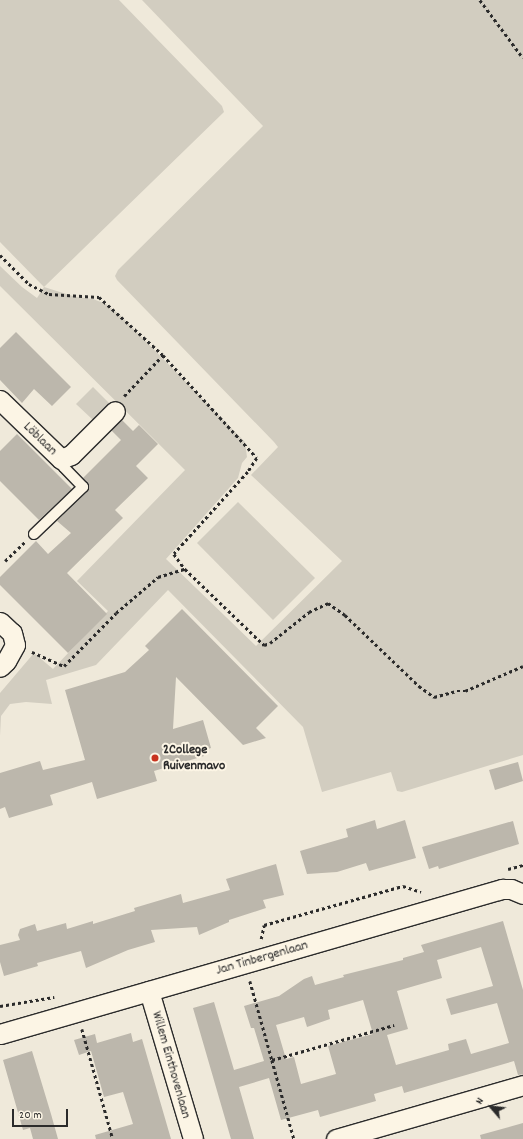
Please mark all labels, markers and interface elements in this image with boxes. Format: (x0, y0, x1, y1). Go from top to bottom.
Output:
street label: Löblaan (19, 419, 61, 459)
place label: 2College Ruivenmavo (163, 742, 225, 774)
marker: 2College Ruivenmavo (150, 753, 160, 763)
street label: Jan Tinbergenlaan (214, 937, 310, 979)
street label: Willem Einthovenlaan (148, 1009, 194, 1121)
north arrow (471, 1087, 511, 1127)
text: N (472, 1095, 489, 1108)
scale bar (14, 1101, 70, 1127)
text: 20 m (19, 1107, 42, 1124)

